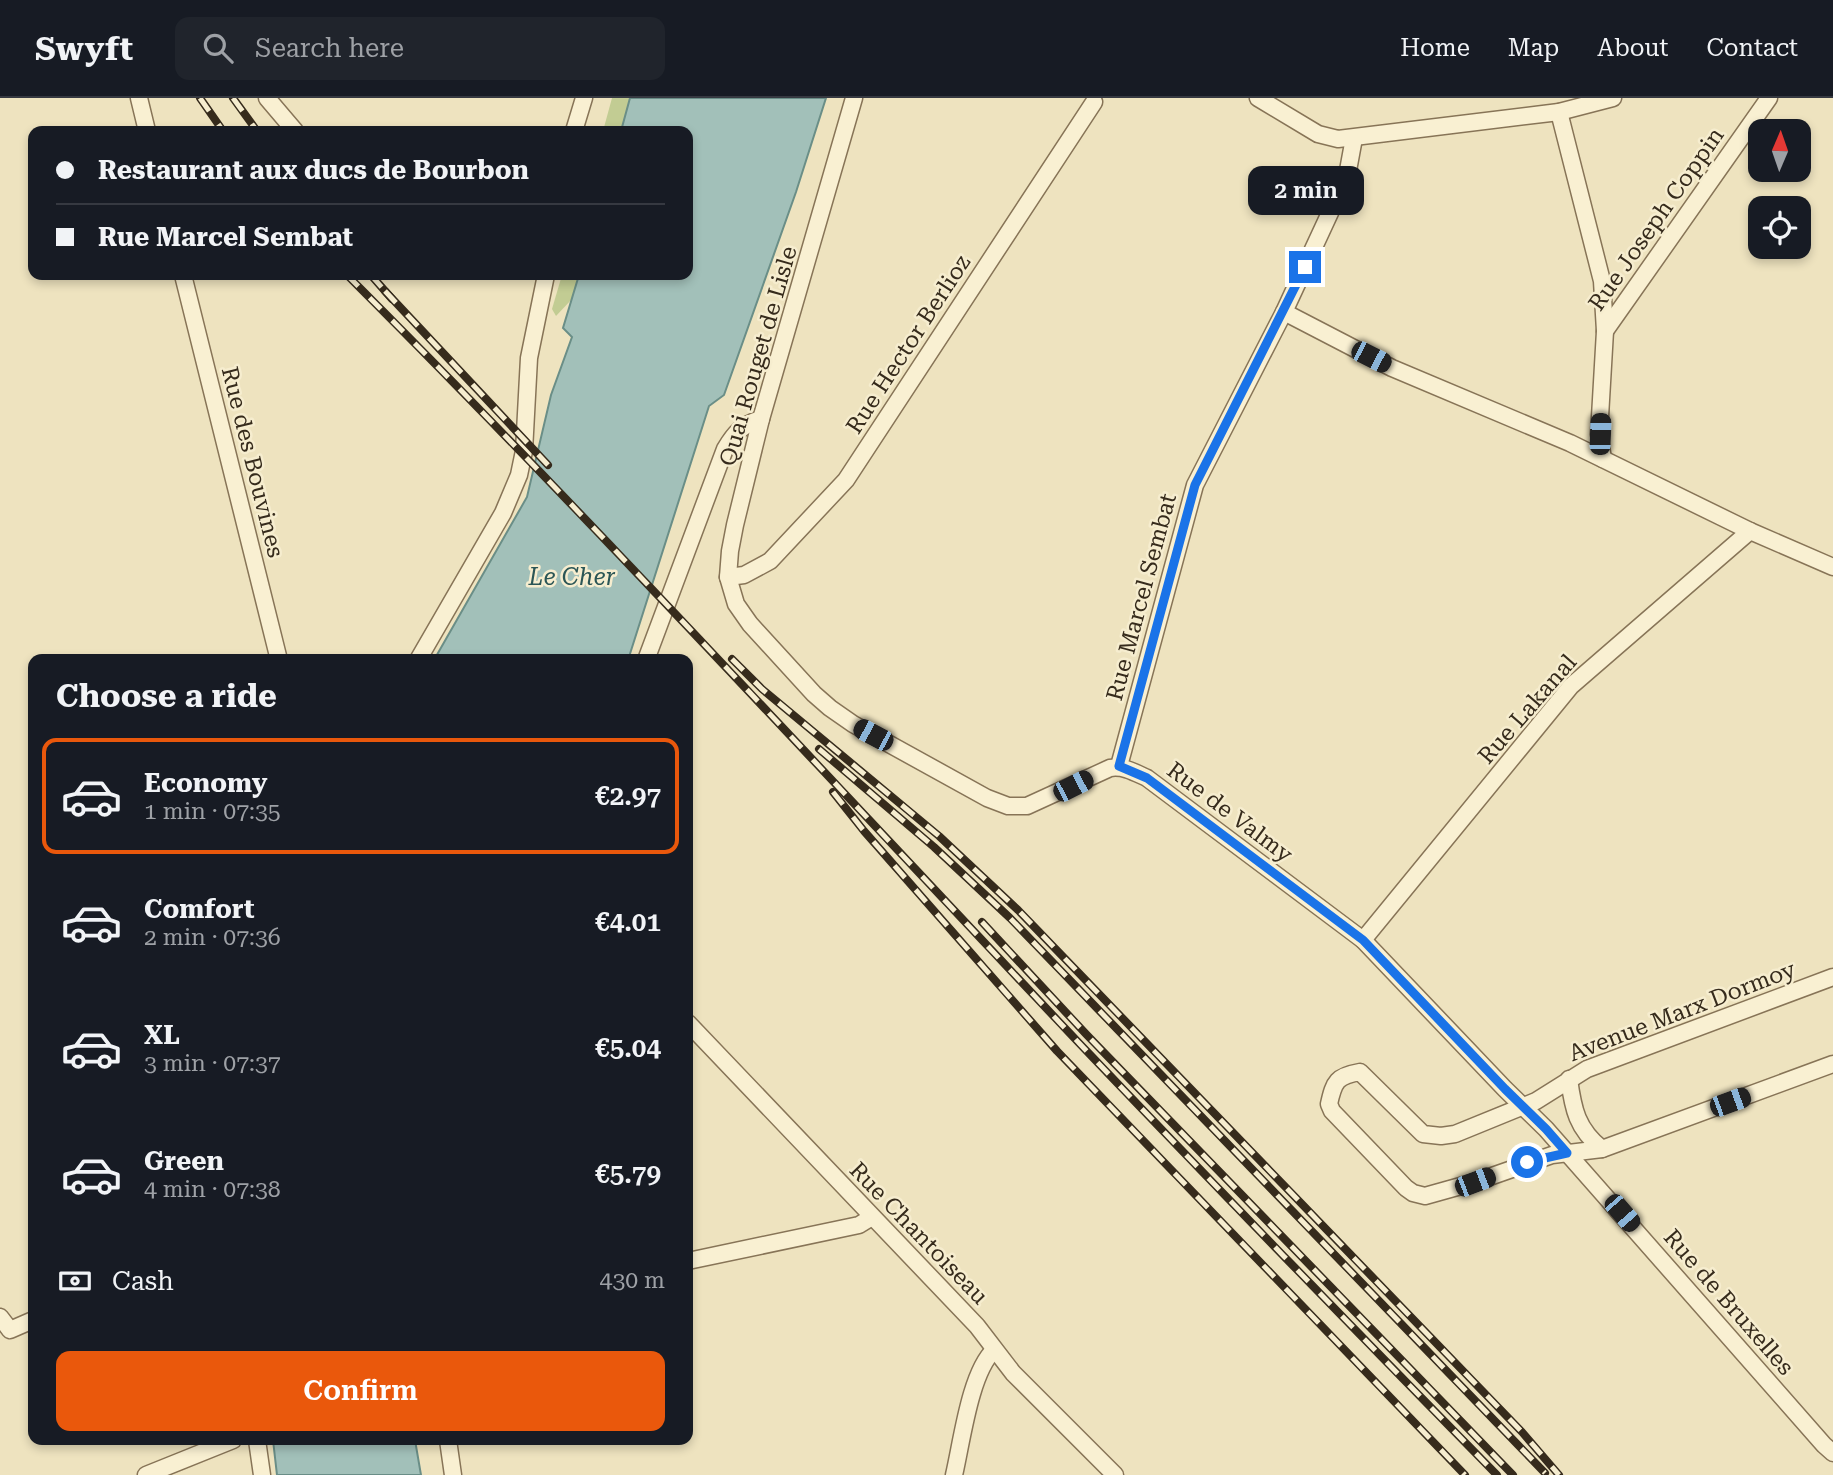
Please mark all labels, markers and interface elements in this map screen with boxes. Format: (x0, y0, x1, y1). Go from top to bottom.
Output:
search box (175, 17, 665, 80)
text: Swyft (35, 29, 133, 68)
icon: search (199, 29, 237, 67)
text: Search here (255, 33, 404, 63)
text: Home (1400, 34, 1470, 62)
text: Map (1508, 34, 1559, 62)
text: About (1597, 34, 1668, 62)
text: Contact (1706, 34, 1798, 62)
north arrow (1748, 119, 1811, 182)
map controls (1748, 119, 1811, 259)
street label: Rue Joseph Coppin (1583, 122, 1730, 316)
text: Restaurant aux ducs de Bourbon (98, 155, 529, 185)
callout: 2 min (1247, 166, 1363, 214)
text: 2 min (1274, 177, 1338, 204)
button: locate (1748, 196, 1811, 259)
text: Rue Marcel Sembat (98, 222, 353, 252)
street label: Quai Rouget de Lisle (714, 243, 803, 469)
street label: Rue Hector Berlioz (841, 250, 976, 439)
route end (1289, 251, 1321, 283)
car (1348, 338, 1395, 376)
street label: Rue des Bouvines (216, 364, 289, 560)
car (1589, 413, 1612, 455)
street label: Rue Marcel Sembat (1101, 490, 1182, 704)
water label: Le Cher (527, 563, 616, 591)
street label: Rue Lakanal (1473, 649, 1582, 769)
text: Choose a ride (56, 677, 277, 715)
car (850, 716, 897, 754)
street label: Rue de Valmy (1162, 756, 1298, 869)
icon: car (60, 765, 123, 828)
car (1050, 767, 1097, 805)
text: Economy (144, 768, 267, 798)
text: €2.97 (595, 781, 661, 811)
text: 1 min · 07:35 (144, 798, 281, 825)
icon: car (60, 891, 123, 954)
text: Comfort (144, 894, 254, 924)
text: €4.01 (595, 907, 661, 937)
text: 2 min · 07:36 (144, 924, 281, 951)
street label: Avenue Marx Dormoy (1565, 956, 1800, 1067)
icon: car (60, 1017, 123, 1080)
text: XL (144, 1020, 180, 1050)
text: €5.04 (595, 1033, 661, 1063)
text: 3 min · 07:37 (144, 1050, 281, 1077)
car (1707, 1085, 1754, 1119)
icon: car (60, 1143, 123, 1206)
text: Green (144, 1146, 224, 1176)
route start (1511, 1146, 1543, 1178)
street label: Rue Chantoiseau (844, 1157, 993, 1310)
text: €5.79 (595, 1159, 661, 1189)
car (1452, 1165, 1499, 1199)
text: 4 min · 07:38 (144, 1176, 281, 1203)
car (1601, 1190, 1644, 1236)
street label: Rue de Bruxelles (1658, 1224, 1799, 1381)
icon: cash (56, 1262, 94, 1300)
text: Cash (112, 1266, 174, 1296)
text: 430 m (600, 1267, 665, 1294)
button: Confirm (56, 1351, 665, 1431)

